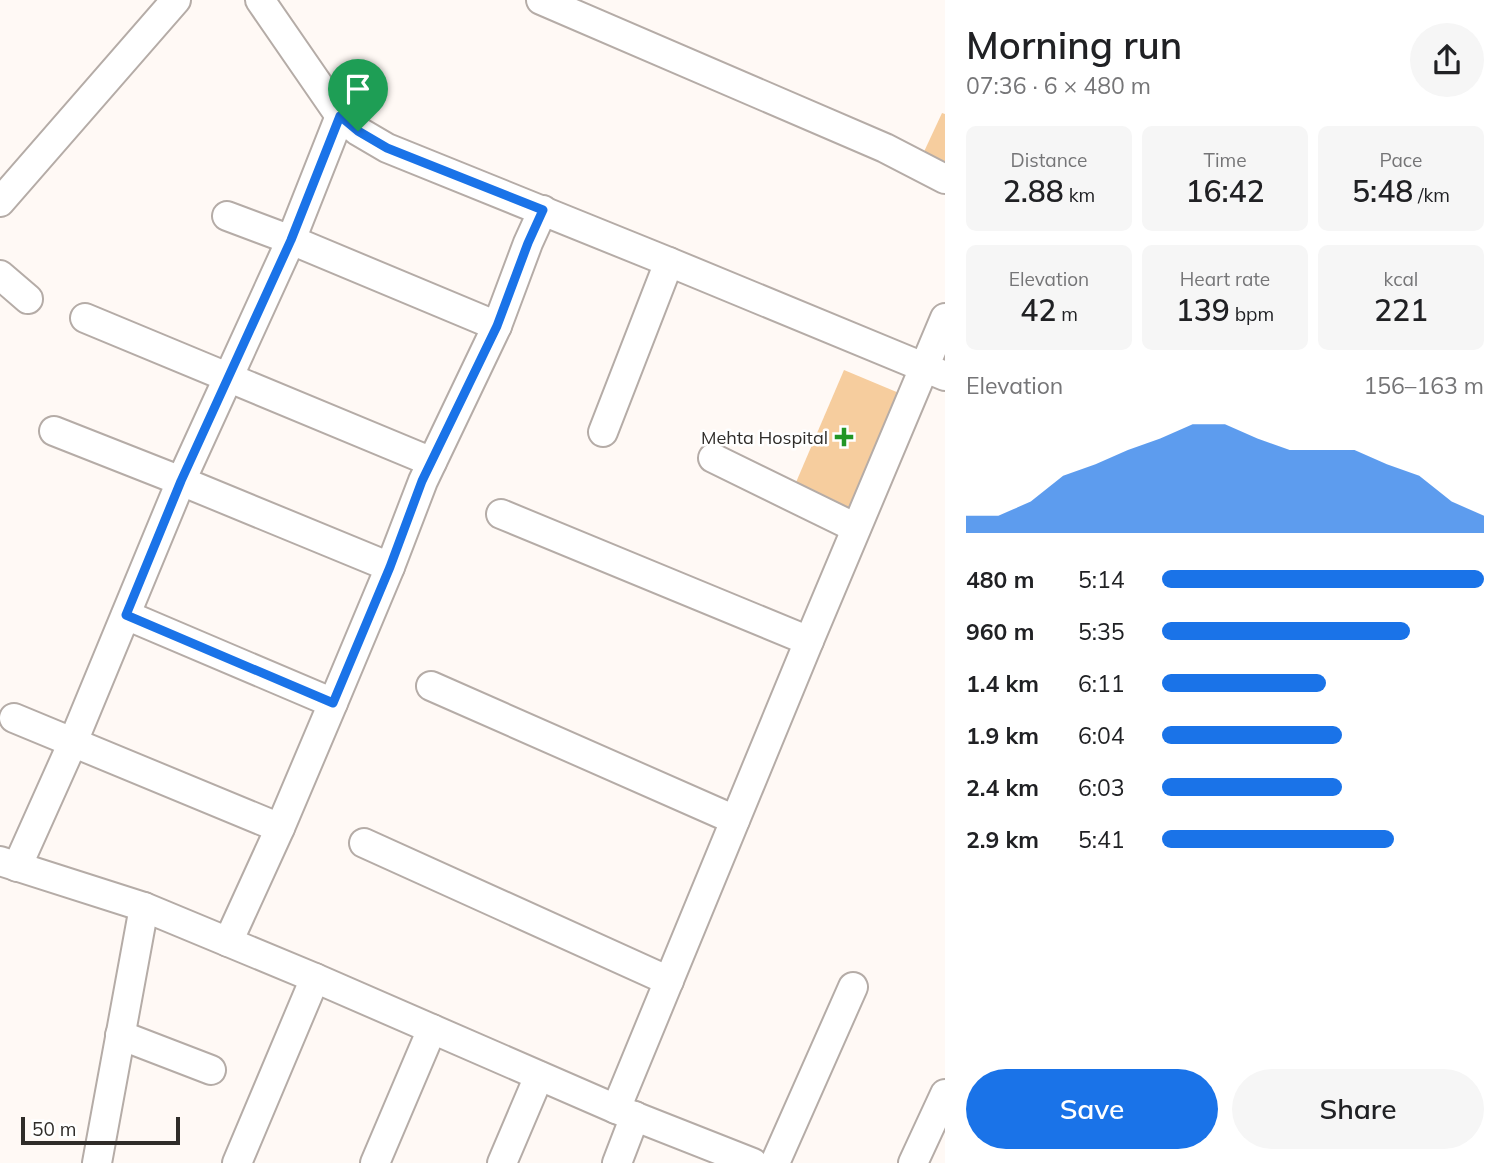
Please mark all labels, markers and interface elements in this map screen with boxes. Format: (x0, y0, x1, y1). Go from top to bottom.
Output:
text: Morning run (966, 21, 1182, 69)
button: share (1410, 23, 1484, 97)
pin (328, 59, 388, 131)
icon: arrive (339, 70, 377, 108)
text: 07:36 · 6 × 480 m (966, 71, 1151, 100)
text: Distance (1011, 148, 1087, 172)
text: Time (1203, 148, 1247, 172)
text: Pace (1380, 148, 1422, 172)
text: 2.88 (1003, 172, 1064, 210)
text: 16:42 (1185, 172, 1265, 210)
text: 5:48 (1352, 172, 1413, 210)
text: km (1064, 183, 1095, 207)
text: /km (1413, 183, 1450, 207)
text: Elevation (1009, 267, 1089, 291)
text: Heart rate (1180, 267, 1270, 291)
text: kcal (1384, 267, 1418, 291)
text: 42 (1020, 291, 1056, 329)
text: 139 (1176, 291, 1230, 329)
text: 221 (1374, 291, 1428, 329)
text: m (1056, 302, 1078, 326)
text: bpm (1230, 302, 1274, 326)
text: Elevation (966, 371, 1063, 400)
text: 156–163 m (1363, 371, 1484, 400)
place label: Mehta Hospital (701, 426, 828, 449)
marker: Mehta Hospital (834, 427, 854, 447)
text: 480 m (966, 565, 1034, 594)
text: 5:14 (1078, 565, 1125, 594)
text: 960 m (966, 617, 1034, 646)
text: 5:35 (1078, 617, 1125, 646)
text: 1.4 km (966, 669, 1039, 698)
text: 6:11 (1078, 669, 1125, 698)
text: 1.9 km (966, 721, 1039, 750)
text: 6:04 (1078, 721, 1125, 750)
text: 2.4 km (966, 773, 1039, 802)
text: 6:03 (1078, 773, 1125, 802)
text: 2.9 km (966, 825, 1039, 854)
text: 5:41 (1078, 825, 1125, 854)
button: Save (966, 1069, 1218, 1149)
button: Share (1232, 1069, 1484, 1149)
scale bar (21, 1114, 180, 1146)
text: 50 m (32, 1117, 76, 1141)

